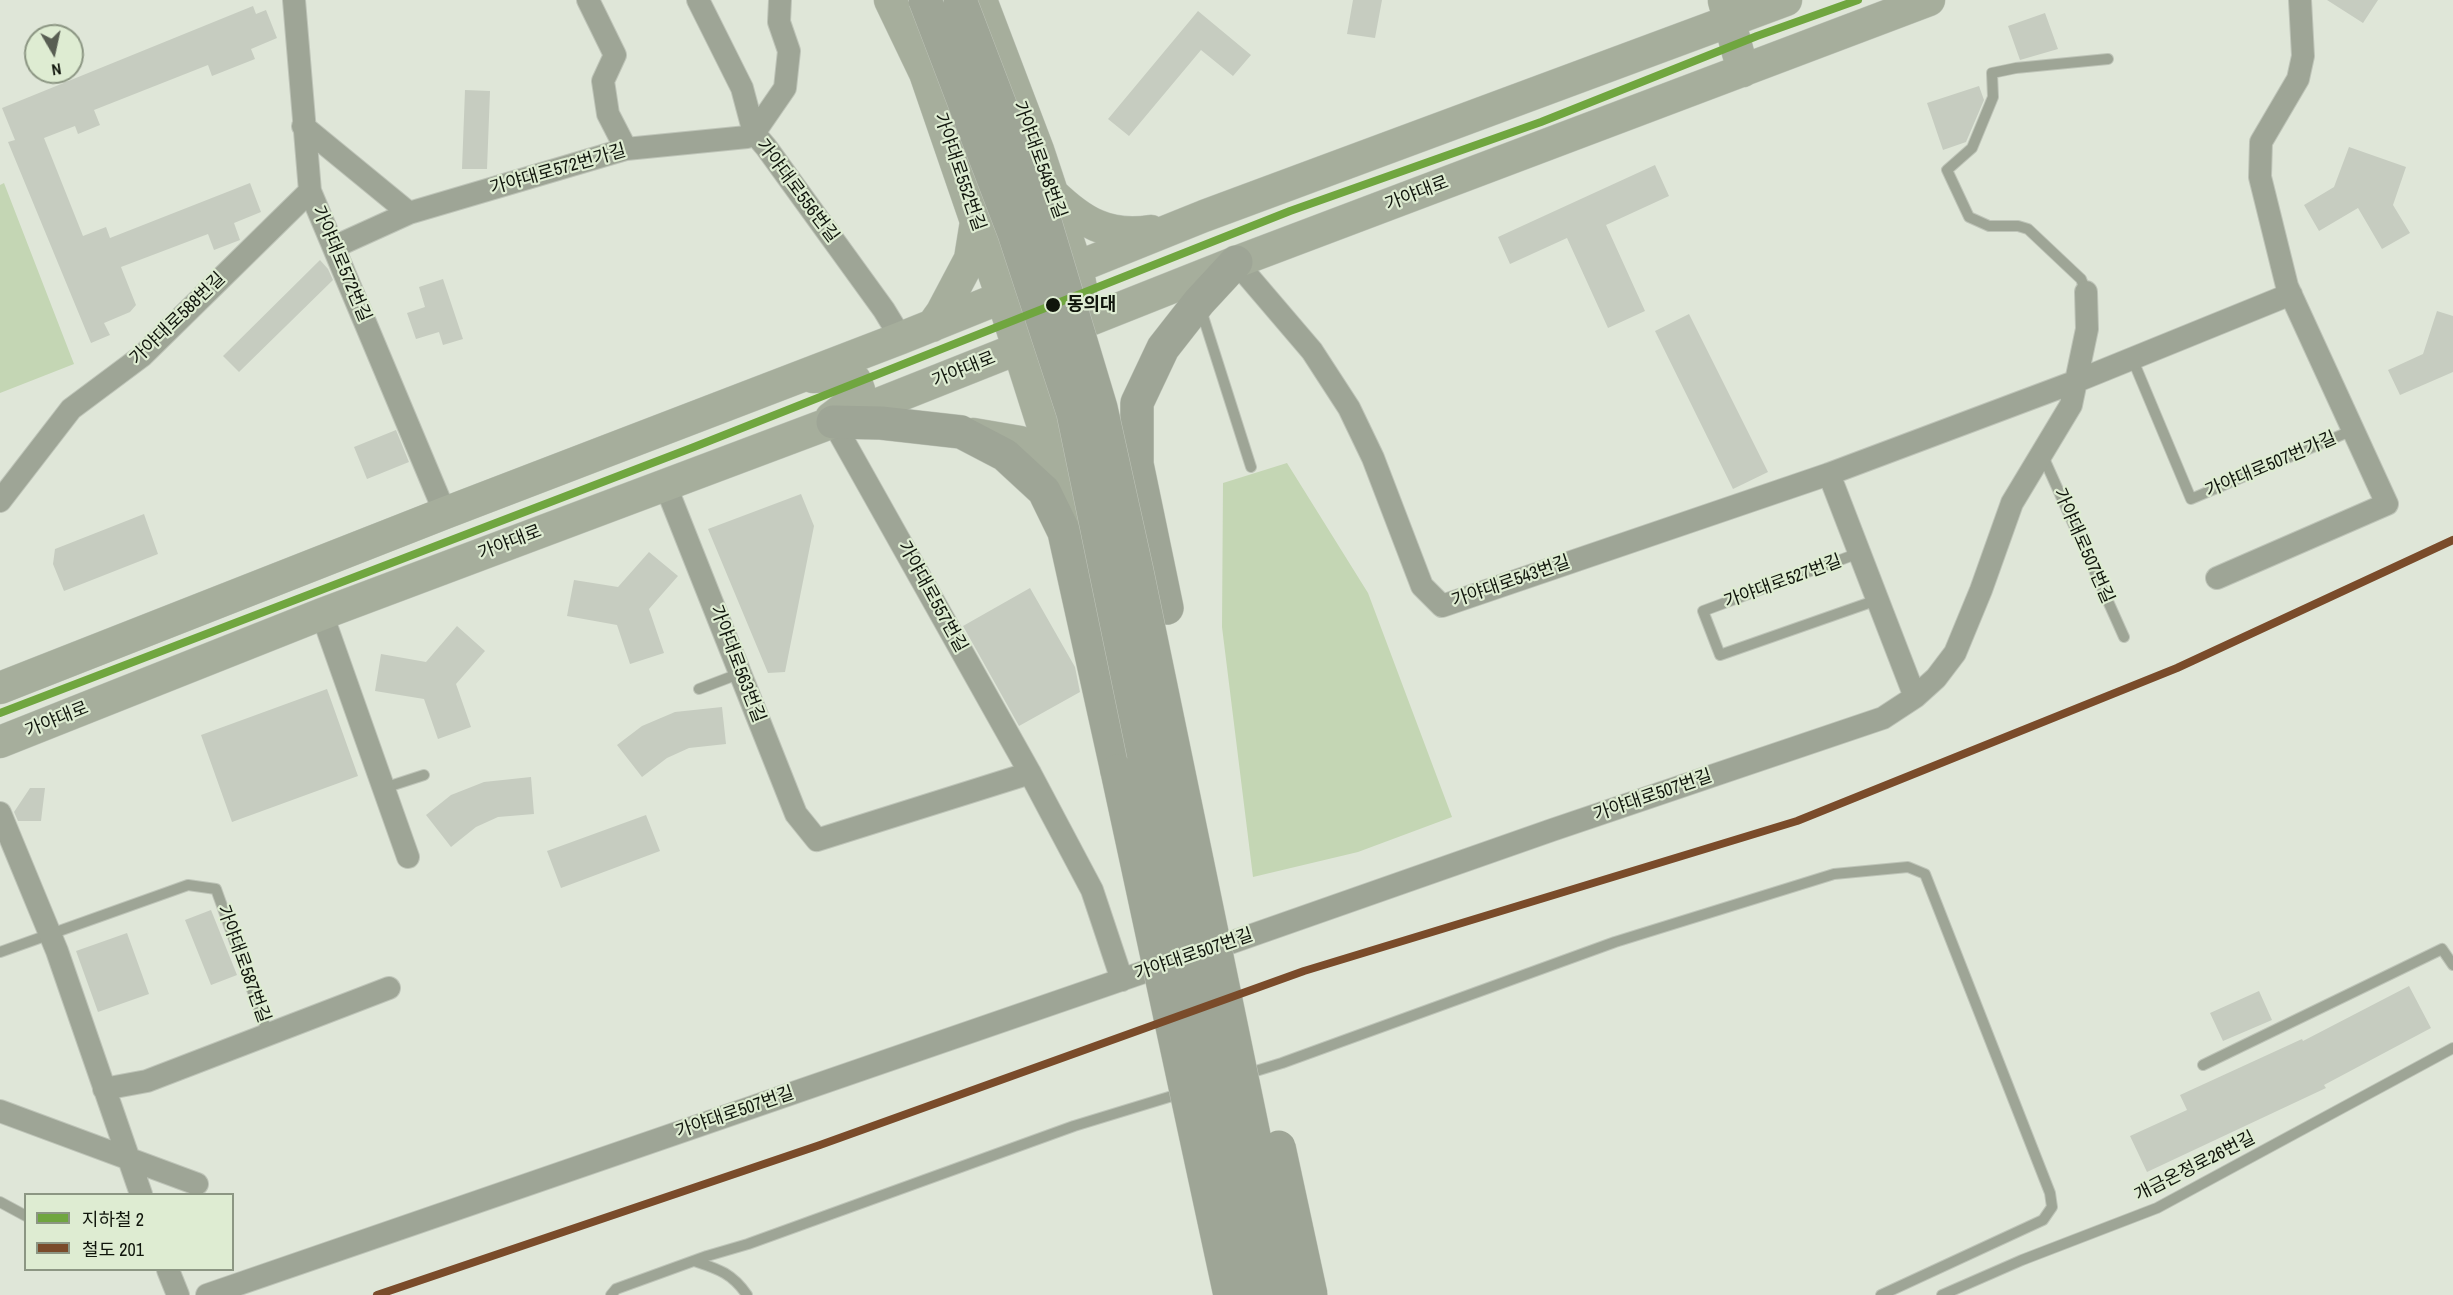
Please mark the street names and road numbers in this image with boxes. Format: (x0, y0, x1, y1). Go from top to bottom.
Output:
street label: 가야대로548번길 (1008, 98, 1070, 222)
street label: 가야대로552번길 (929, 110, 989, 234)
street label: 가야대로556번길 (751, 135, 843, 247)
street label: 가야대로572번가길 (487, 140, 629, 200)
street label: 가야대로 (1382, 172, 1452, 216)
street label: 가야대로572번길 (307, 203, 375, 325)
street label: 가야대로588번길 (126, 268, 230, 370)
street label: 가야대로 (929, 348, 999, 392)
street label: 가야대로507번가길 (2202, 428, 2340, 502)
street label: 가야대로507번길 (2048, 485, 2118, 607)
street label: 가야대로 (475, 521, 545, 565)
street label: 가야대로557번길 (892, 538, 972, 656)
street label: 가야대로527번길 (1721, 551, 1845, 613)
street label: 가야대로543번길 (1449, 552, 1573, 612)
street label: 가야대로563번길 (705, 602, 769, 726)
street label: 가야대로 (22, 698, 92, 742)
street label: 가야대로507번길 (1591, 766, 1715, 826)
street label: 가야대로587번길 (212, 902, 274, 1026)
street label: 가야대로507번길 (1132, 925, 1256, 985)
street label: 가야대로507번길 (673, 1083, 797, 1143)
street label: 개금온정로26번길 (2131, 1127, 2259, 1207)

